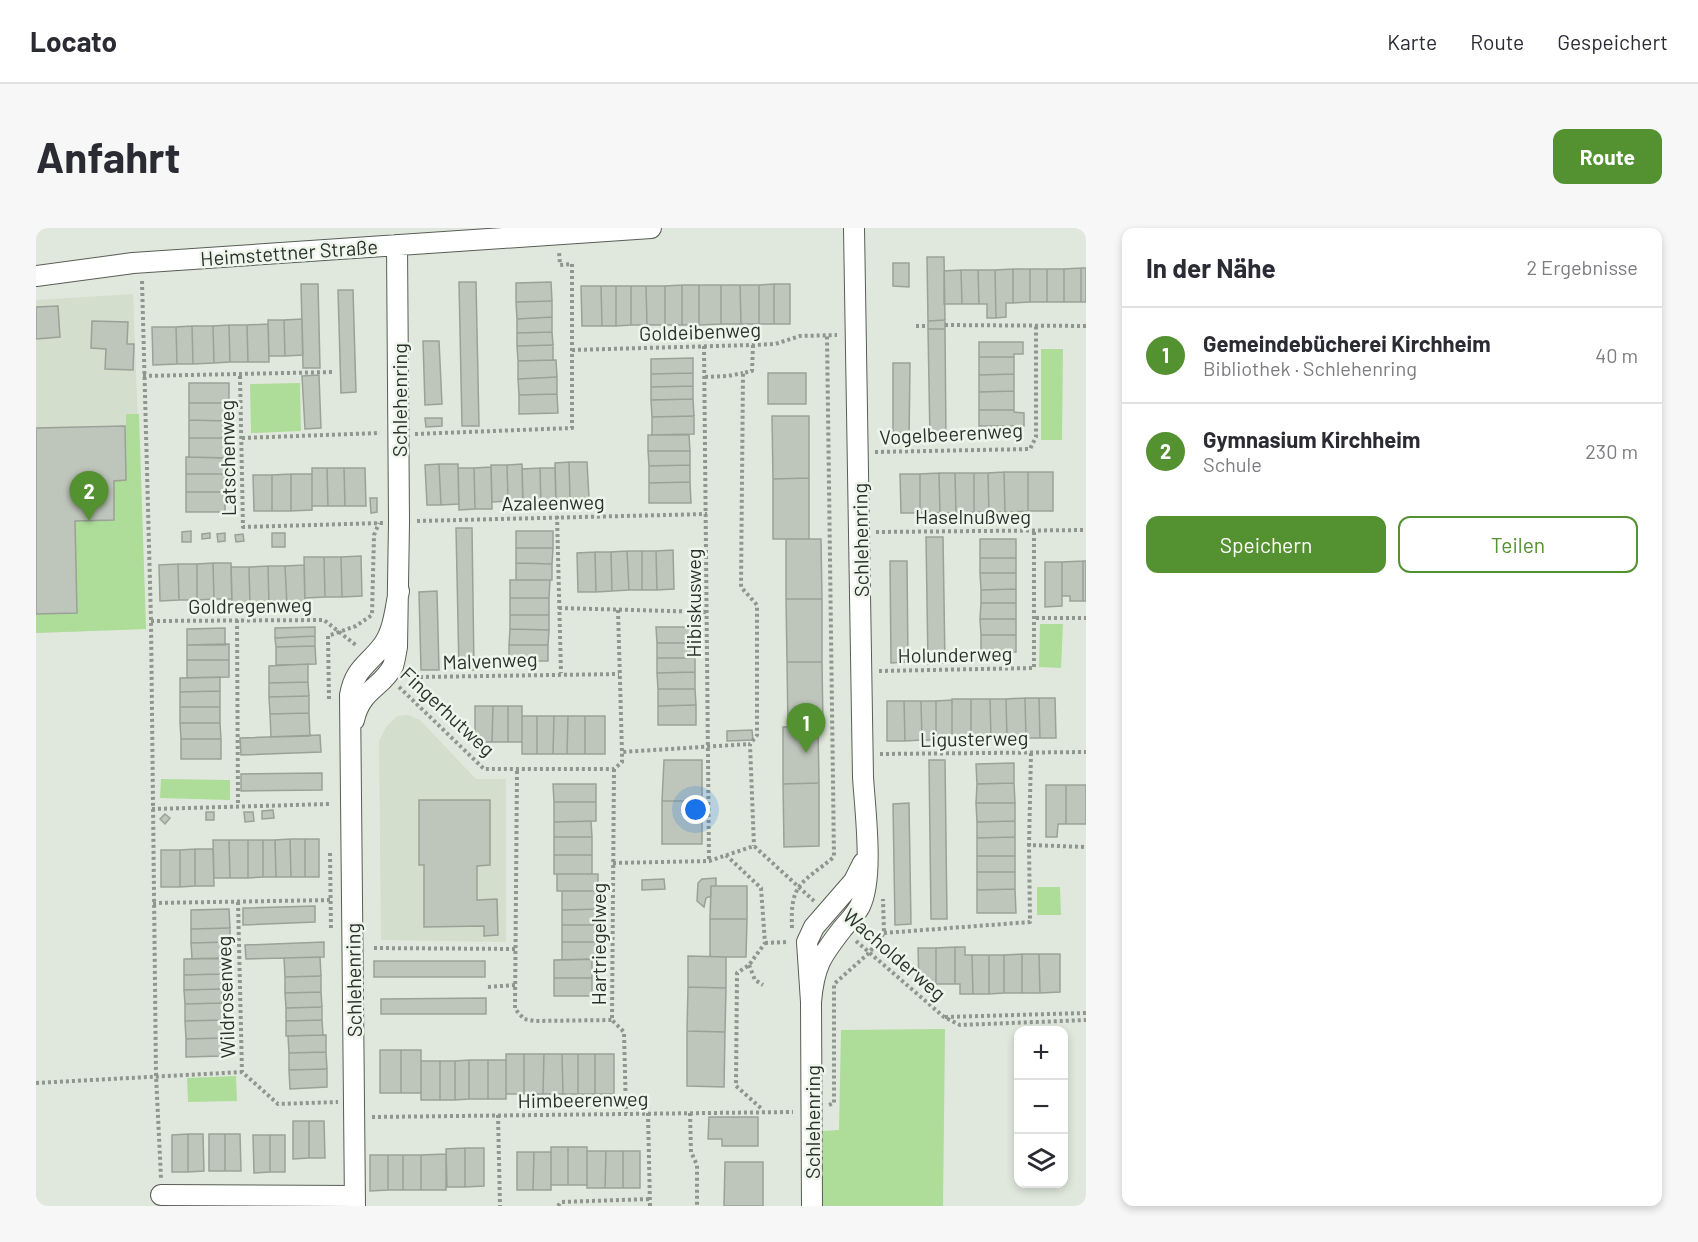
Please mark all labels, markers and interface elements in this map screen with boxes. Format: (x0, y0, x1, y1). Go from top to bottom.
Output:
text: Locato (30, 24, 117, 58)
text: Karte (1387, 29, 1437, 54)
text: Route (1470, 29, 1524, 54)
text: Gespeichert (1557, 29, 1668, 54)
button: Route (1553, 129, 1662, 184)
text: Anfahrt (36, 131, 181, 181)
street label: Heimstettner Straße (199, 234, 379, 270)
text: In der Nähe (1146, 252, 1276, 283)
text: 2 Ergebnisse (1526, 255, 1638, 279)
street label: Goldeibenweg (639, 317, 761, 345)
text: Gemeindebücherei Kirchheim (1203, 330, 1491, 356)
street label: Schlehenring (387, 343, 411, 457)
text: 1 (1162, 343, 1169, 367)
text: 40 m (1595, 343, 1638, 367)
text: Bibliothek · Schlehenring (1203, 356, 1417, 380)
street label: Latschenweg (214, 400, 240, 516)
street label: Vogelbeerenweg (879, 417, 1023, 449)
text: Gymnasium Kirchheim (1203, 426, 1420, 452)
text: 2 (1160, 439, 1171, 463)
text: 230 m (1585, 439, 1638, 463)
text: Schule (1203, 452, 1262, 476)
pin: 2 (70, 472, 108, 521)
street label: Schlehenring (847, 483, 873, 597)
street label: Azaleenweg (501, 489, 605, 515)
street label: Haselnußweg (915, 504, 1031, 528)
button: Speichern (1146, 516, 1386, 573)
button: Teilen (1398, 516, 1638, 573)
street label: Hibiskusweg (681, 549, 705, 658)
street label: Goldregenweg (188, 592, 312, 618)
street label: Holunderweg (897, 641, 1013, 667)
street label: Malvenweg (442, 646, 538, 674)
street label: Fingerhutweg (396, 661, 500, 761)
pin: 1 (786, 704, 826, 753)
street label: Ligusterweg (920, 725, 1028, 751)
your location (681, 795, 710, 824)
street label: Hartriegelweg (586, 883, 610, 1005)
street label: Wacholderweg (839, 903, 951, 1005)
street label: Schlehenring (340, 923, 366, 1037)
street label: Wildrosenweg (211, 935, 239, 1059)
map controls (1014, 1026, 1068, 1188)
button: + (1014, 1026, 1068, 1080)
street label: Schlehenring (800, 1065, 824, 1179)
button: − (1014, 1080, 1068, 1134)
street label: Himbeerenweg (517, 1086, 649, 1112)
button: layers (1014, 1134, 1068, 1188)

